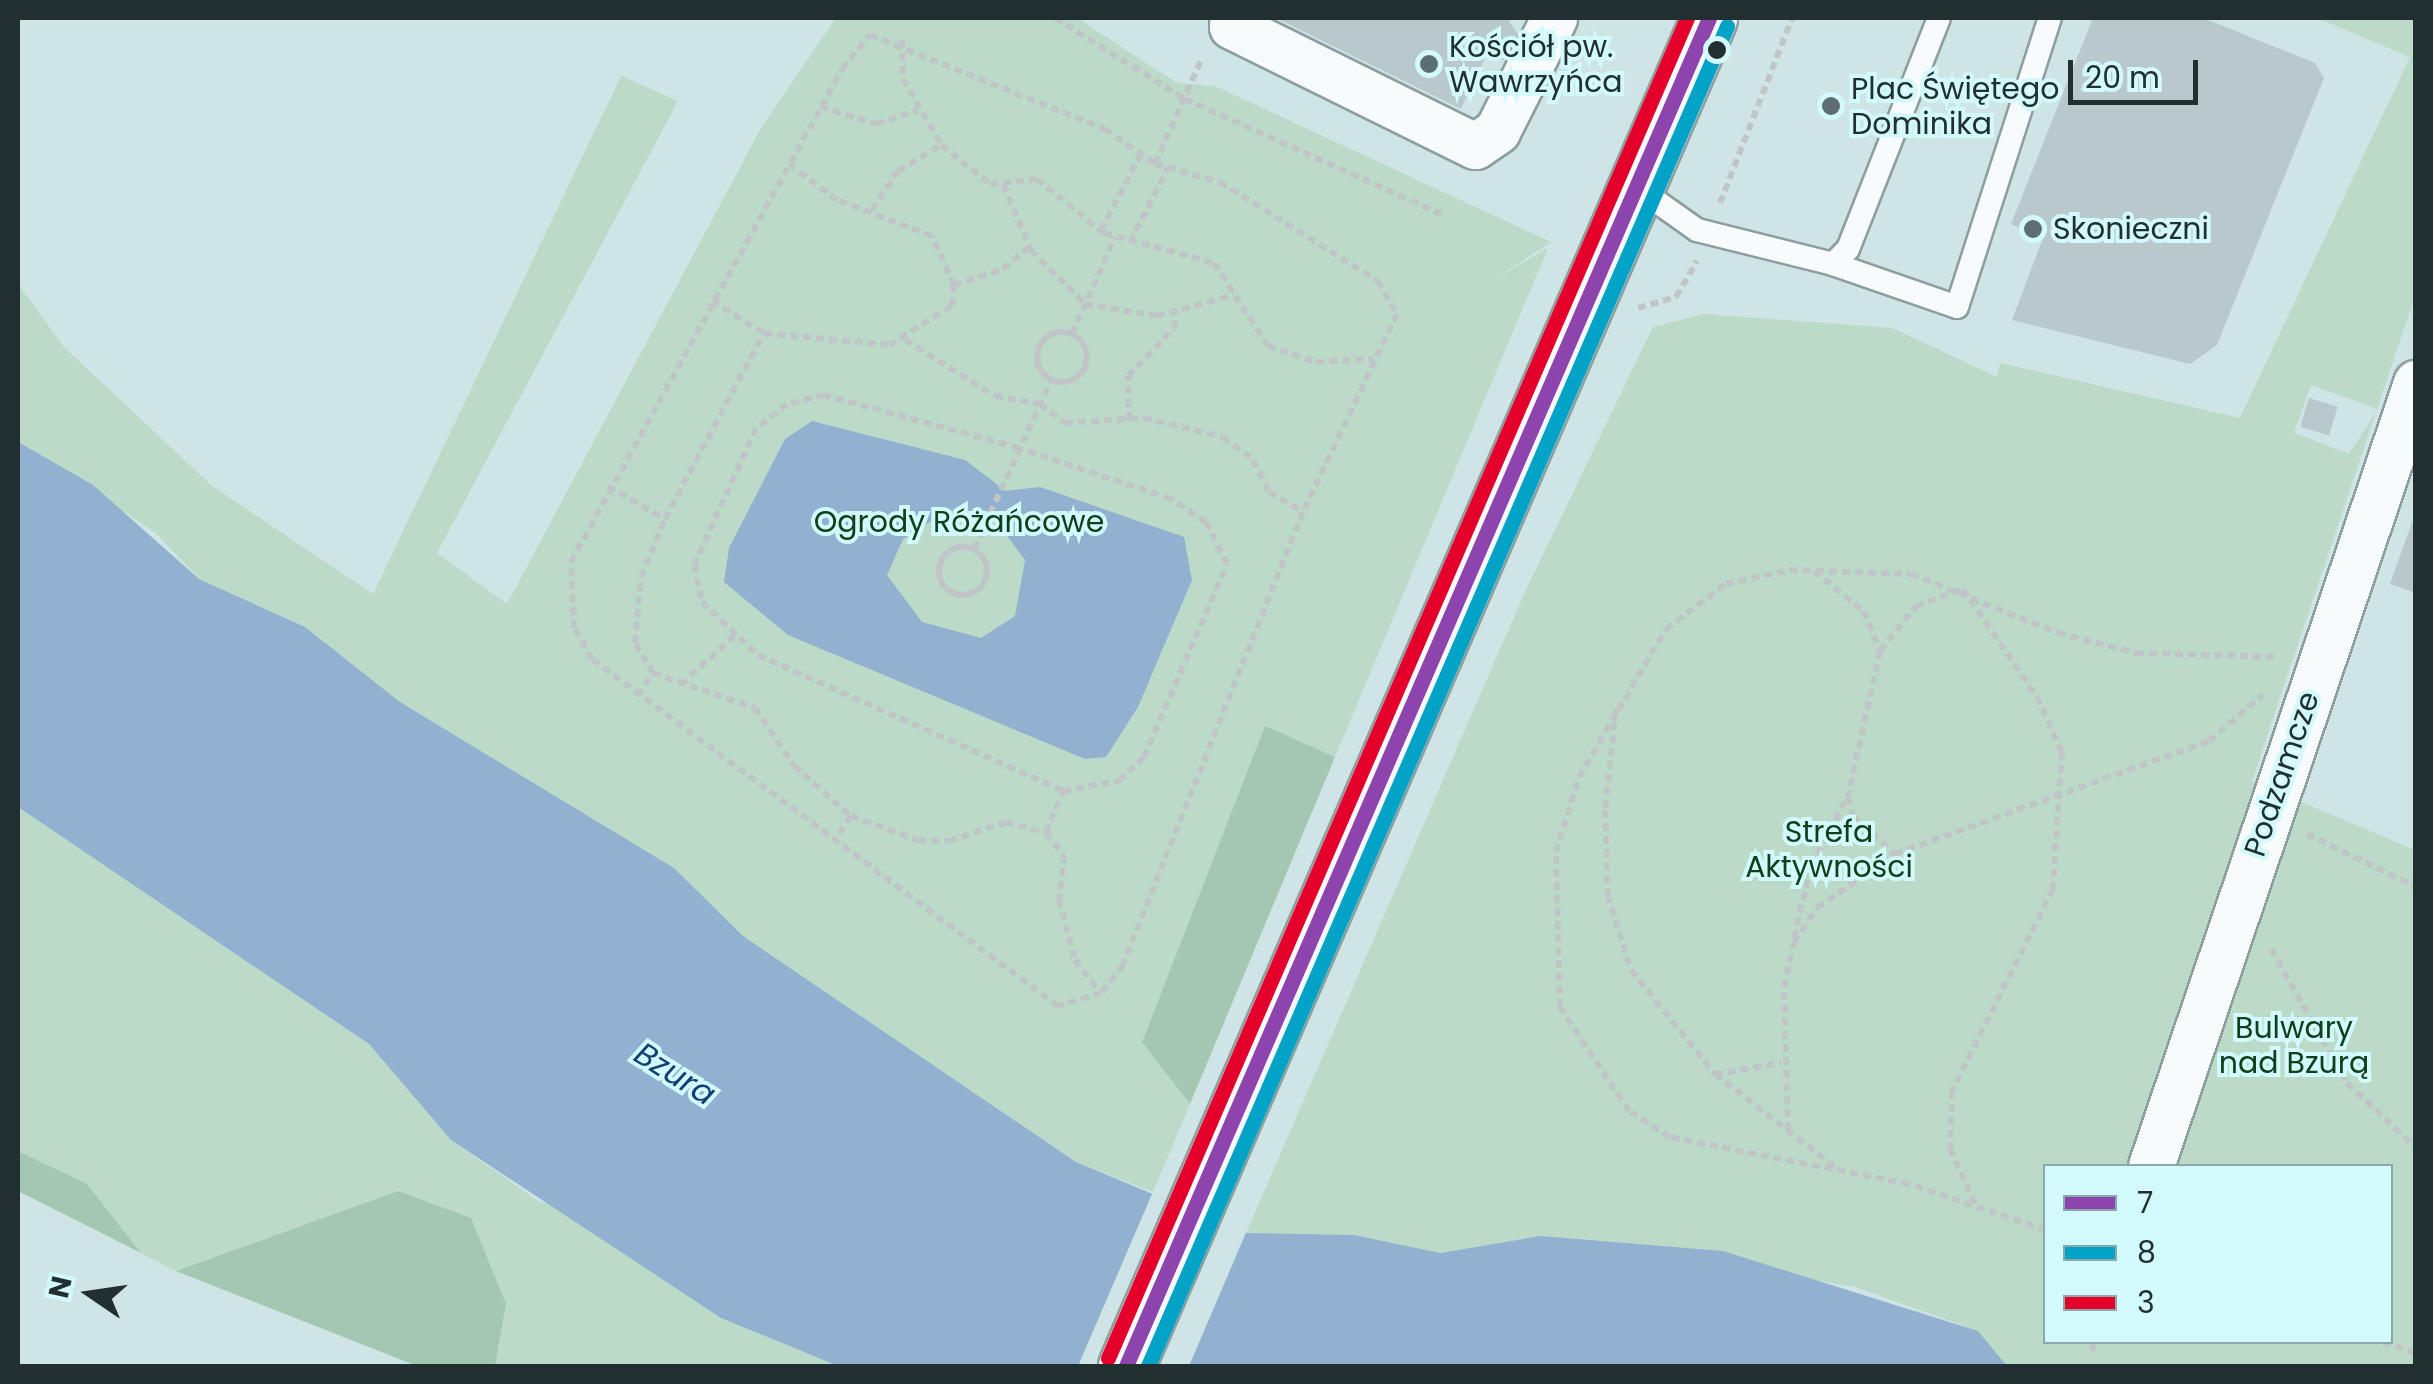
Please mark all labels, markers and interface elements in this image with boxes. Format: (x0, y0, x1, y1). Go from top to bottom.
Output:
place label: Kościół pw. Wawrzyńca (1449, 29, 1623, 100)
unlabelled marker (1707, 40, 1727, 60)
scale bar (2073, 40, 2203, 102)
marker: Kościół pw. Wawrzyńca (1418, 53, 1440, 75)
text: 20 m (2085, 56, 2160, 99)
place label: Plac Świętego Dominika (1851, 71, 2059, 142)
marker: Plac Świętego Dominika (1820, 95, 1842, 117)
place label: Skonieczni (2053, 211, 2209, 247)
marker: Skonieczni (2022, 218, 2044, 240)
park label: Ogrody Różańcowe (814, 504, 1104, 540)
street label: Podzamcze (2237, 687, 2327, 861)
park label: Strefa Aktywności (1745, 814, 1913, 884)
park label: Bulwary nad Bzurą (2219, 1010, 2369, 1080)
water label: Bzura (627, 1034, 723, 1114)
legend (2043, 1164, 2393, 1344)
text: 7 (2137, 1181, 2153, 1224)
text: 8 (2137, 1231, 2156, 1274)
north arrow (40, 1244, 140, 1344)
text: N (39, 1272, 82, 1302)
text: 3 (2137, 1281, 2155, 1324)

